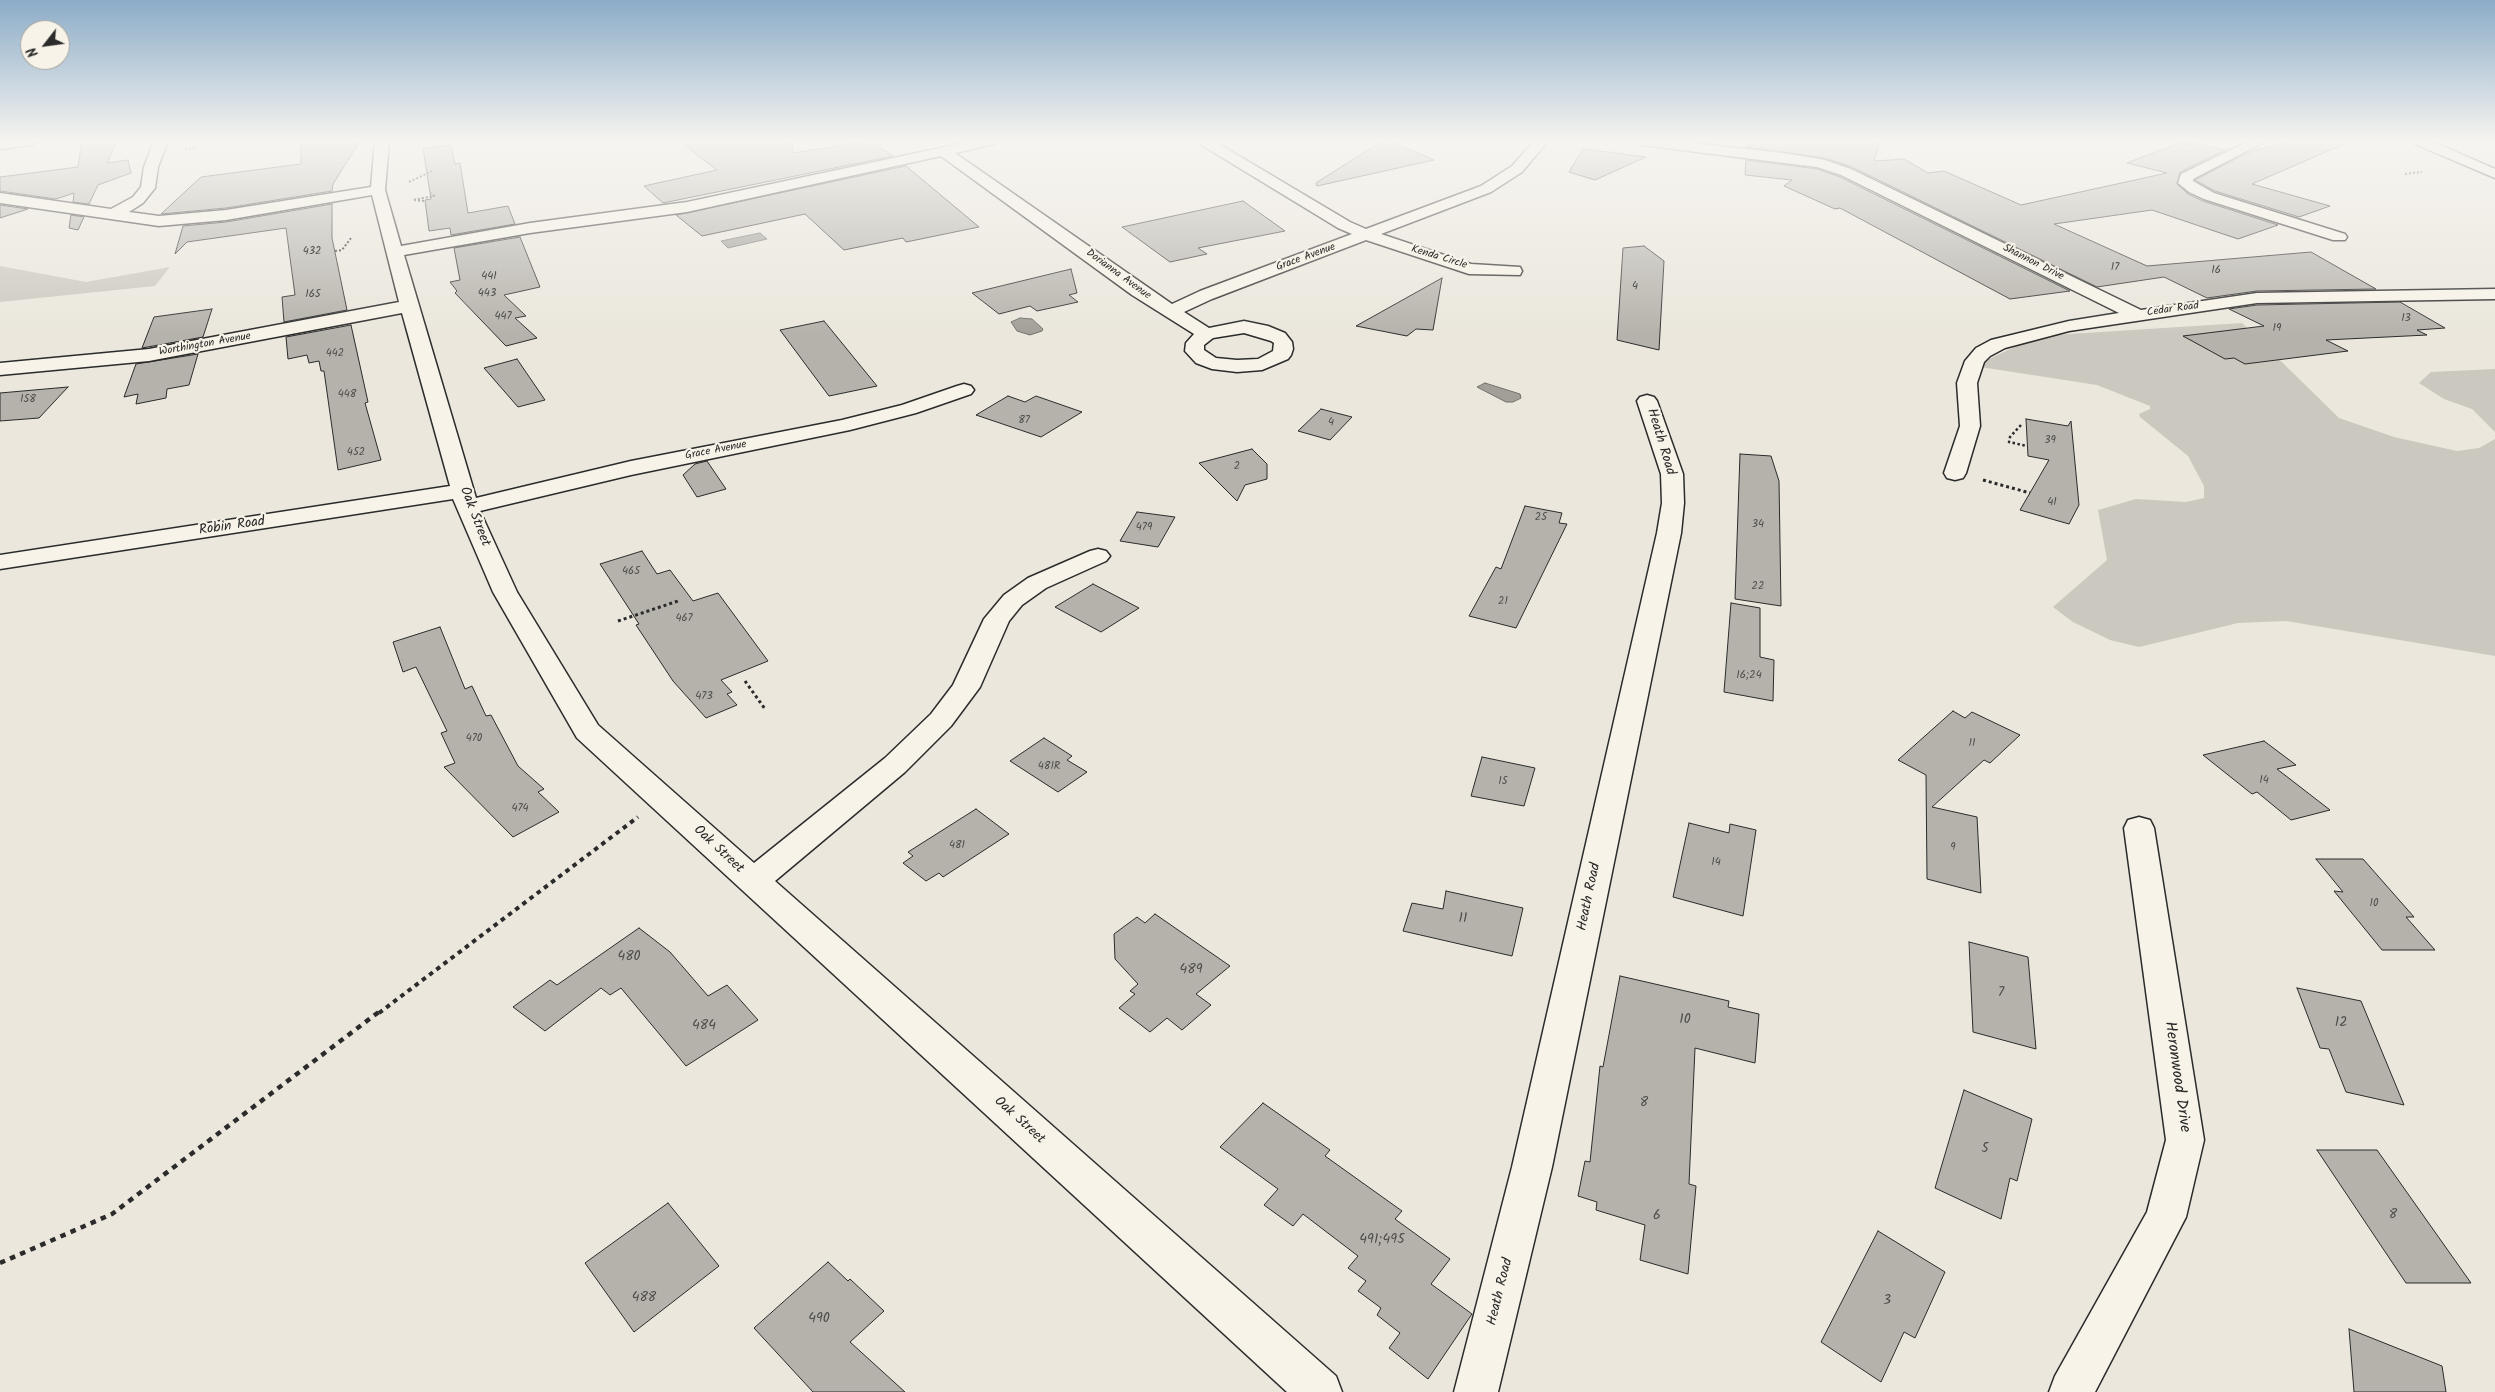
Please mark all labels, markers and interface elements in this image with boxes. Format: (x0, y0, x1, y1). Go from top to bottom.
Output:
north arrow (20, 20, 70, 70)
text: N (21, 43, 45, 61)
street label: Grace Avenue (1275, 241, 1337, 275)
street label: Shannon Drive (2000, 242, 2066, 284)
street label: Kenda Circle (1409, 243, 1469, 273)
house number: 432 (303, 245, 321, 259)
street label: Dorianna Avenue (1083, 247, 1153, 303)
house number: 17 (2111, 261, 2119, 275)
house number: 16 (2211, 264, 2221, 278)
house number: 441 (481, 270, 497, 284)
house number: 4 (1632, 280, 1638, 294)
house number: 443 (478, 287, 496, 301)
house number: 165 (305, 288, 321, 302)
street label: Cedar Road (2146, 300, 2200, 320)
house number: 447 (494, 310, 512, 324)
house number: 13 (2401, 312, 2411, 326)
house number: 19 (2273, 322, 2281, 336)
street label: Worthington Avenue (158, 330, 252, 360)
house number: 442 (326, 347, 344, 361)
house number: 448 (338, 388, 356, 402)
house number: 158 (20, 393, 36, 407)
street label: Heath Road (1642, 407, 1678, 477)
house number: 87 (1018, 414, 1030, 428)
house number: 4 (1328, 416, 1334, 430)
house number: 39 (2044, 434, 2056, 448)
street label: Grace Avenue (684, 439, 748, 463)
house number: 452 (347, 446, 365, 460)
house number: 2 (1234, 460, 1240, 474)
street label: Oak Street (455, 485, 493, 549)
house number: 41 (2047, 496, 2057, 510)
house number: 25 (1535, 511, 1547, 525)
street label: Robin Road (198, 514, 266, 540)
house number: 34 (1752, 518, 1764, 532)
house number: 479 (1136, 521, 1152, 535)
house number: 465 (622, 565, 640, 579)
house number: 22 (1752, 580, 1764, 594)
house number: 21 (1498, 595, 1508, 609)
house number: 467 (675, 612, 693, 626)
house number: 16;24 (1736, 669, 1762, 683)
house number: 473 (695, 690, 713, 704)
house number: 470 (466, 732, 482, 746)
house number: 11 (1969, 737, 1975, 751)
house number: 481R (1038, 760, 1060, 774)
house number: 14 (2259, 774, 2269, 788)
house number: 15 (1498, 775, 1508, 789)
house number: 474 (511, 802, 529, 816)
street label: Oak Street (689, 822, 747, 878)
house number: 481 (949, 839, 965, 853)
house number: 9 (1950, 841, 1956, 855)
house number: 14 (1711, 856, 1721, 870)
street label: Heath Road (1575, 862, 1605, 932)
house number: 10 (2370, 897, 2378, 911)
house number: 11 (1459, 912, 1467, 928)
house number: 480 (617, 950, 641, 966)
house number: 489 (1180, 963, 1202, 979)
house number: 7 (1998, 986, 2004, 1002)
house number: 10 (1679, 1013, 1691, 1029)
house number: 12 (2335, 1016, 2347, 1032)
house number: 484 (692, 1019, 716, 1035)
street label: Heronwood Drive (2159, 1020, 2193, 1134)
street label: Oak Street (990, 1094, 1048, 1148)
house number: 8 (1640, 1096, 1648, 1112)
house number: 5 (1981, 1142, 1989, 1158)
house number: 8 (2389, 1208, 2397, 1224)
house number: 6 (1653, 1209, 1661, 1225)
house number: 491;495 (1359, 1233, 1405, 1249)
street label: Heath Road (1485, 1257, 1517, 1327)
house number: 488 (632, 1291, 656, 1307)
house number: 3 (1883, 1294, 1891, 1310)
house number: 490 (808, 1312, 830, 1328)

